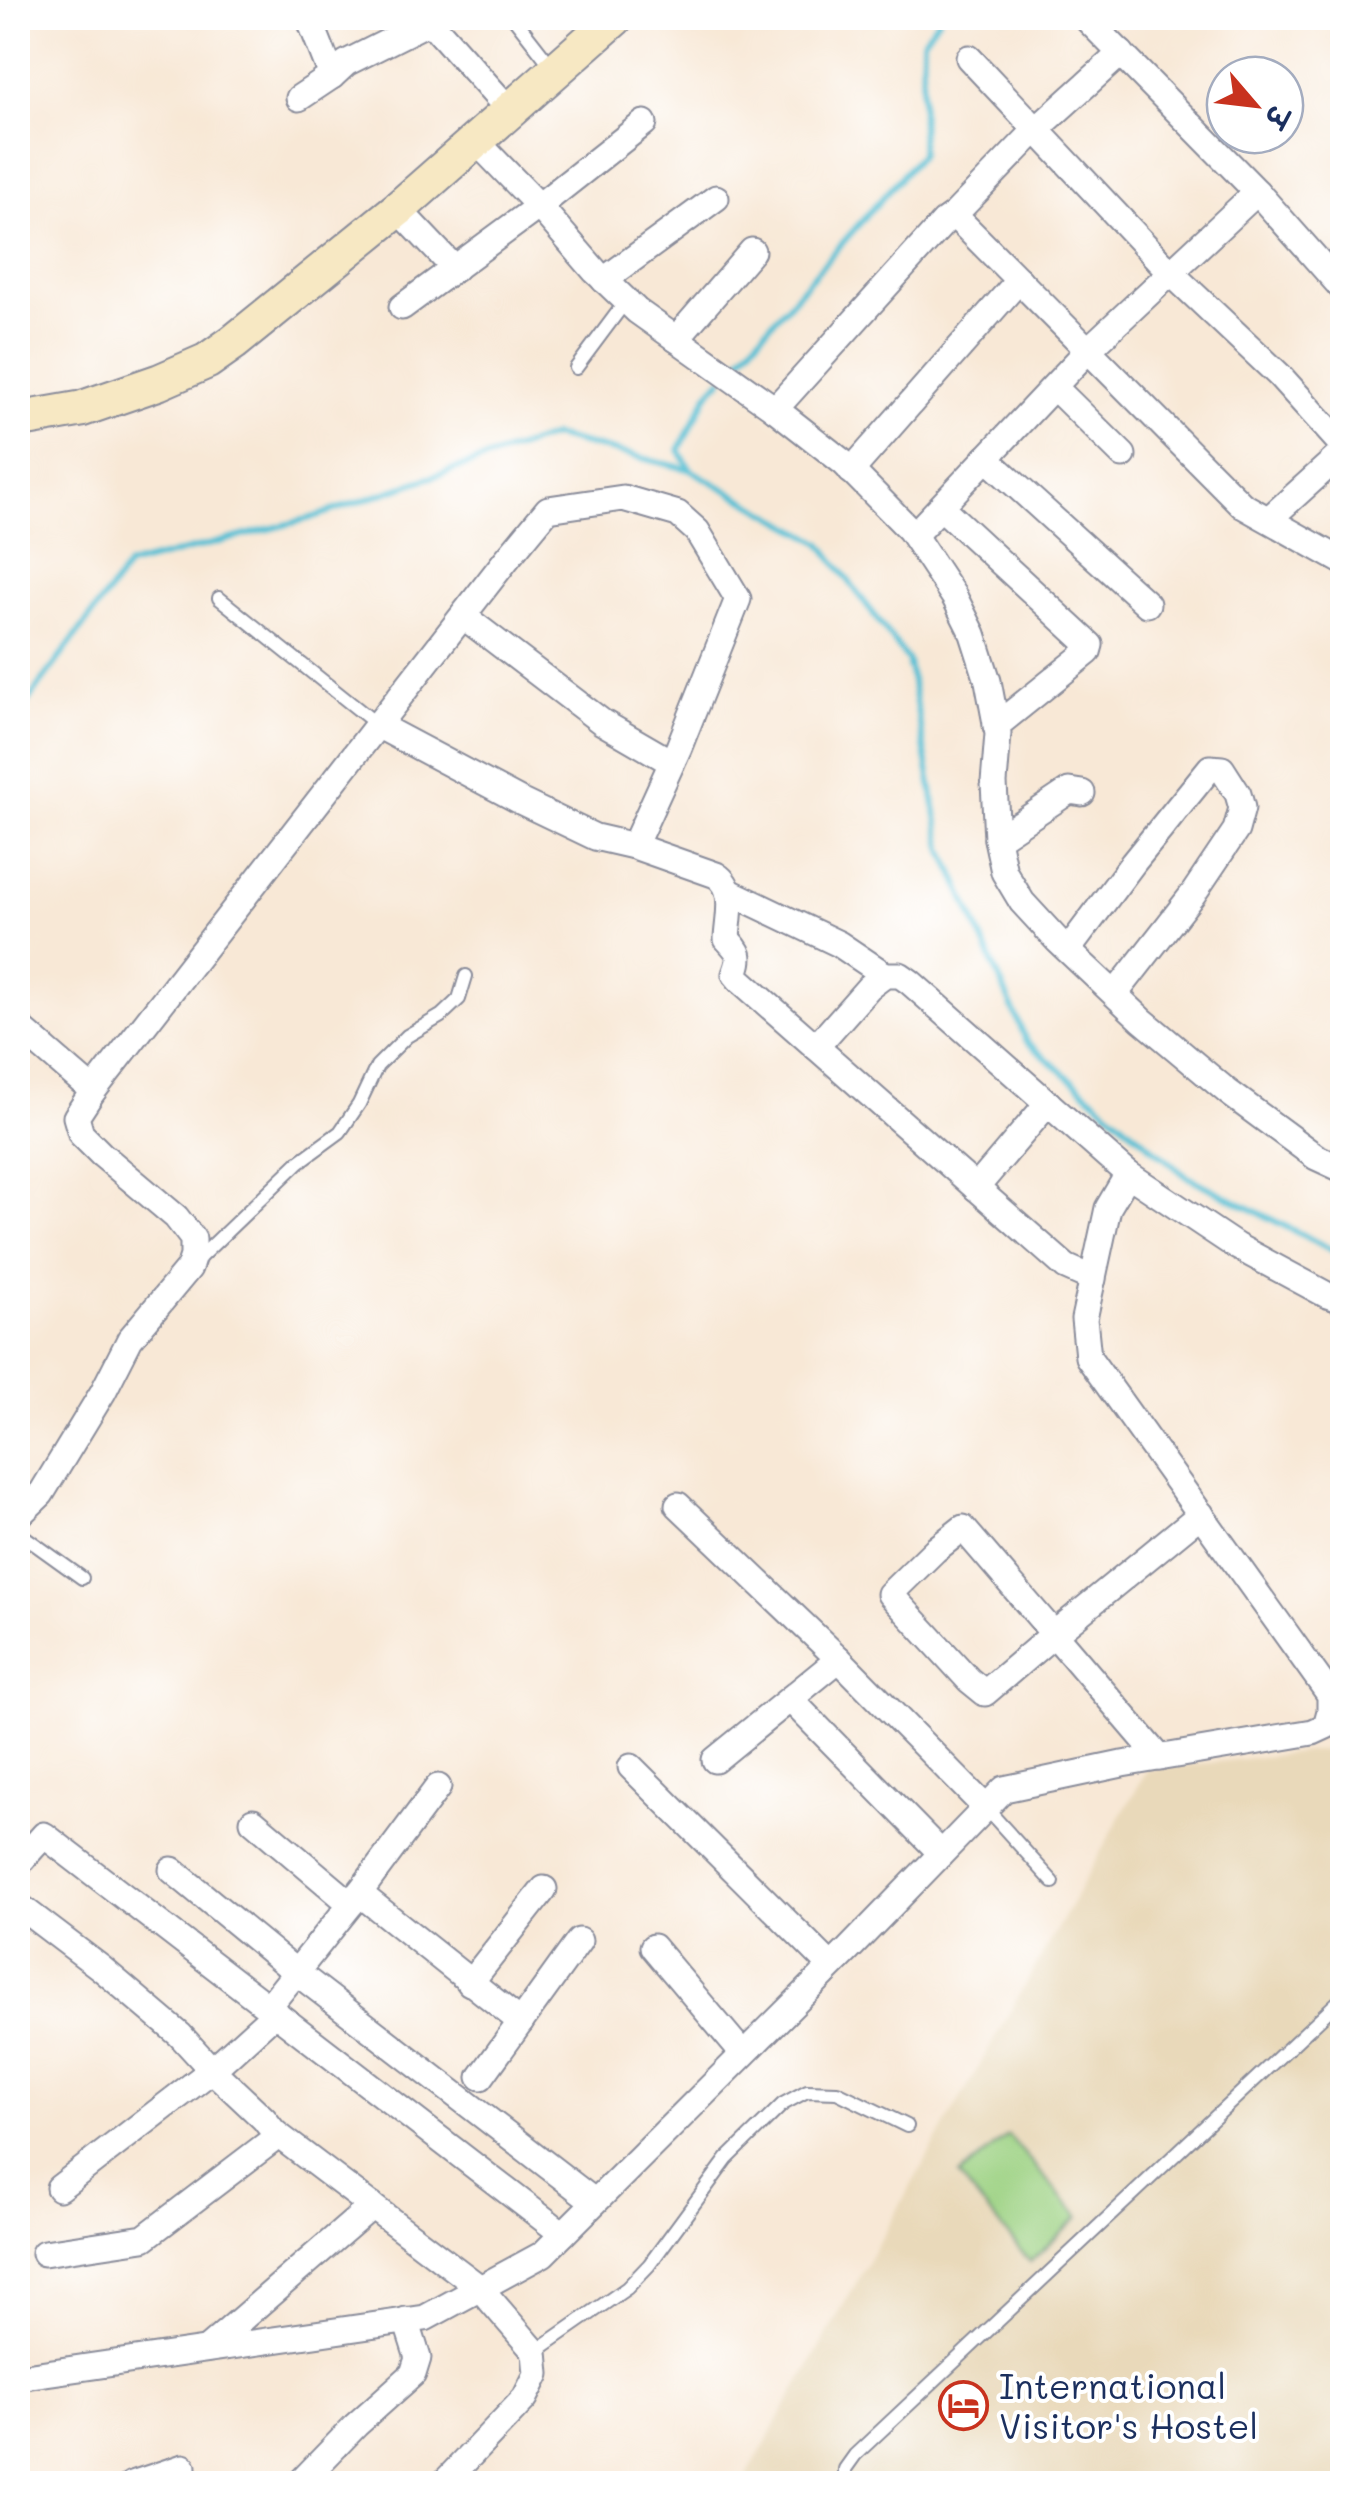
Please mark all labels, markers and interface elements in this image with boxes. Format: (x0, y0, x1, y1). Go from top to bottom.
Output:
north arrow (1205, 55, 1305, 155)
text: उ (1257, 98, 1300, 136)
place label: International Visitor's Hostel (999, 2362, 1258, 2448)
hotel icon: International Visitor's Hostel (938, 2379, 990, 2431)

